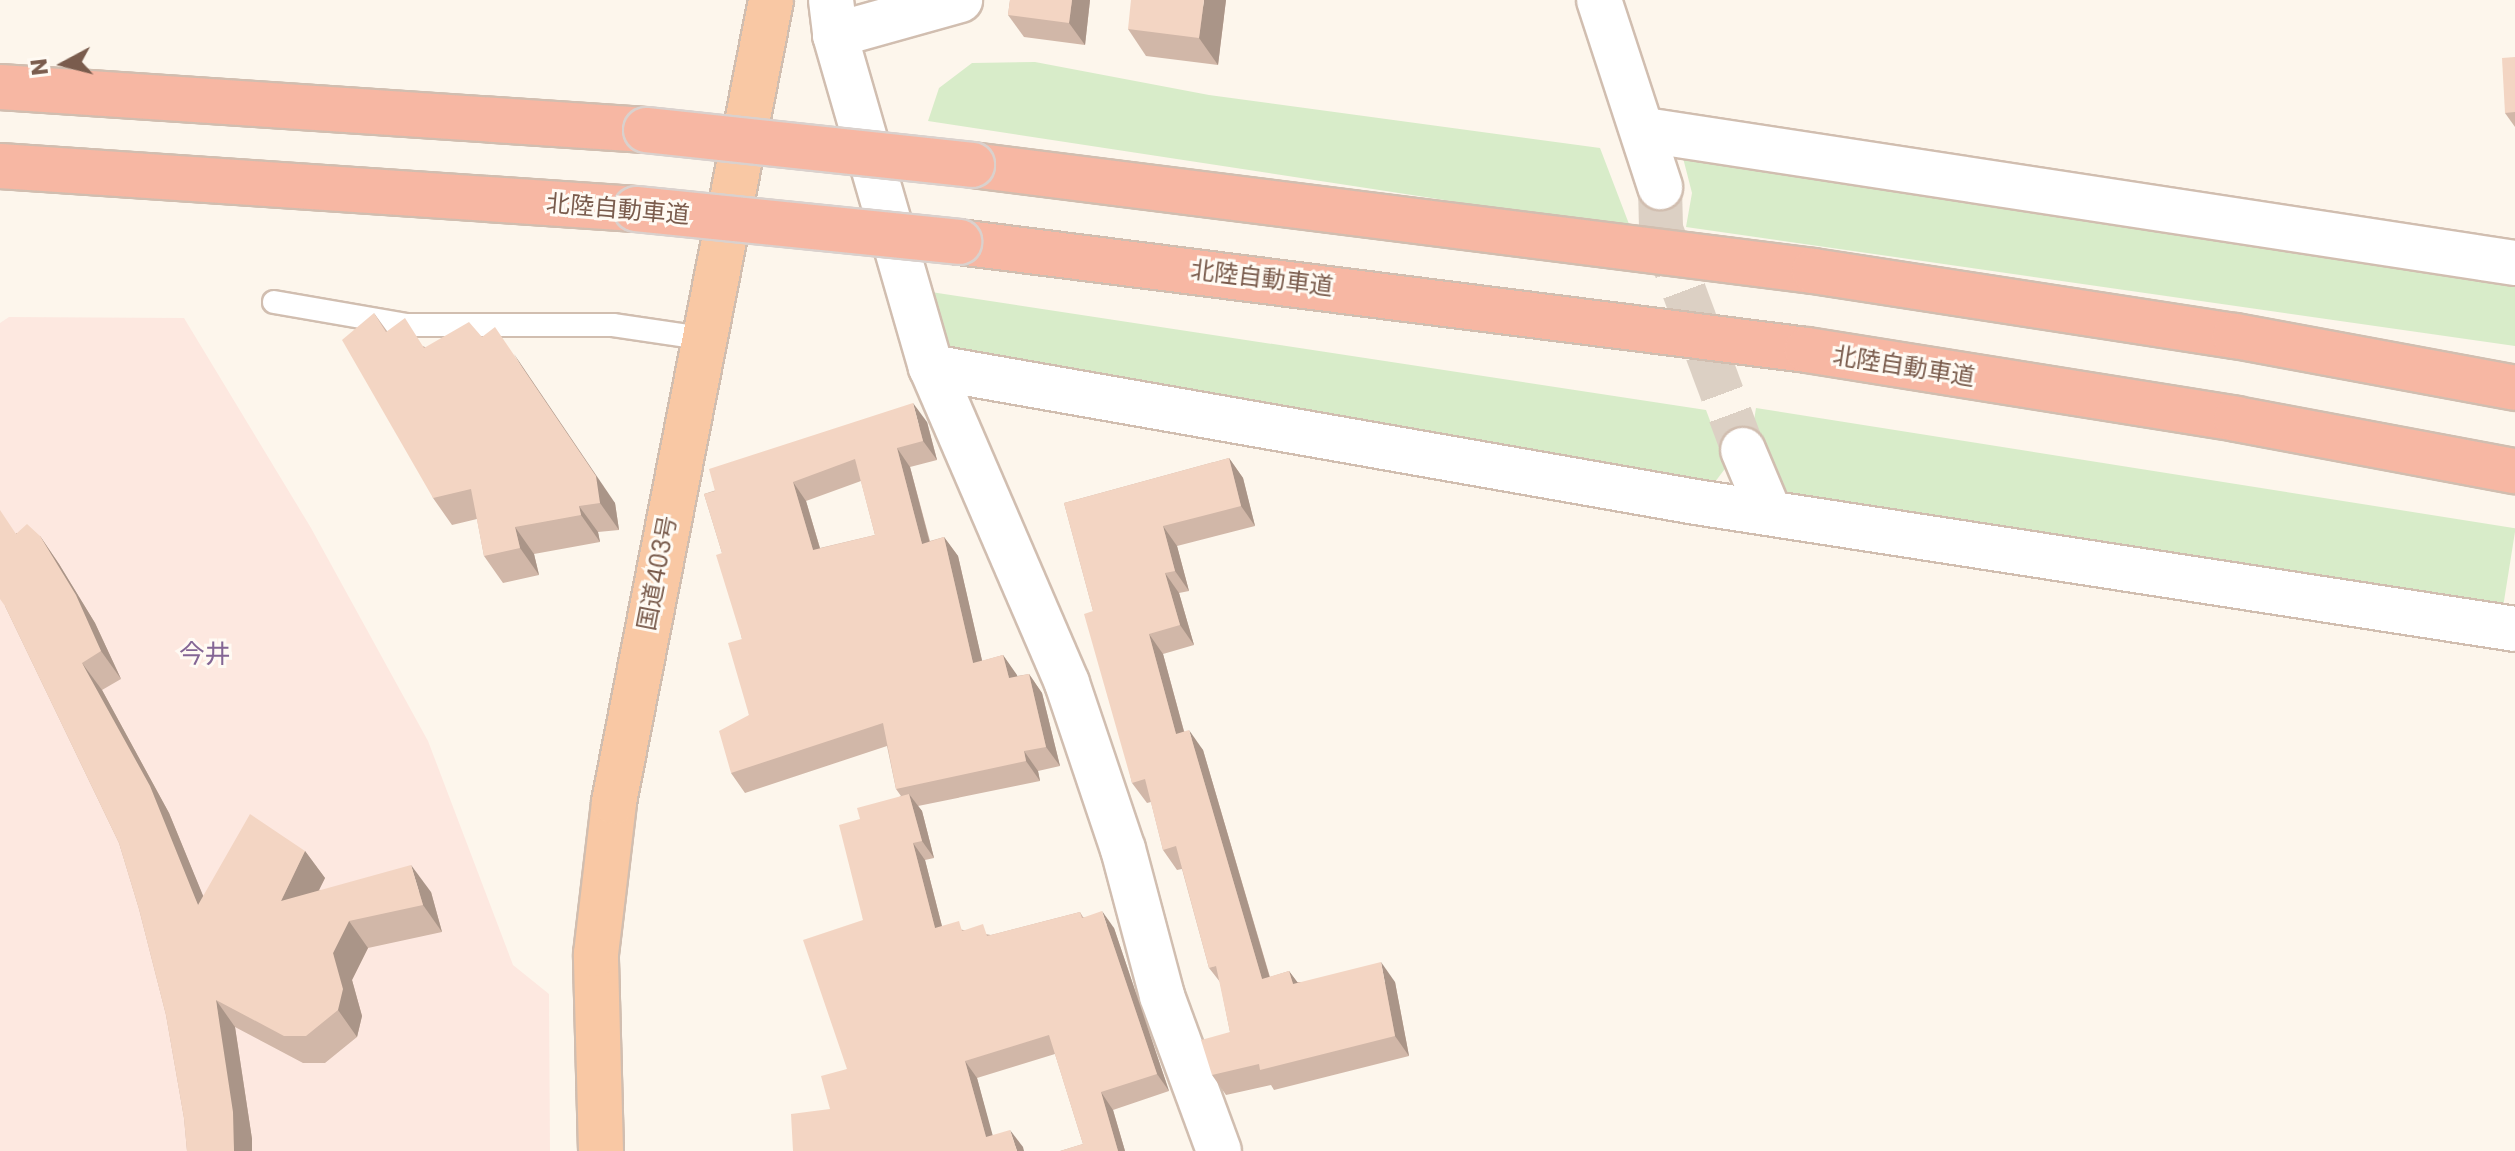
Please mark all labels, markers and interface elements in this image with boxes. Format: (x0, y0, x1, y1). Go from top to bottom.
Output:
north arrow (24, 24, 104, 104)
text: N (23, 57, 56, 77)
street label: 北陸自動車道 (545, 188, 691, 230)
street label: 北陸自動車道 (1189, 255, 1335, 301)
street label: 北陸自動車道 (1831, 341, 1977, 391)
street label: 国道403号 (632, 513, 682, 633)
district label: 今井 (179, 639, 231, 671)

